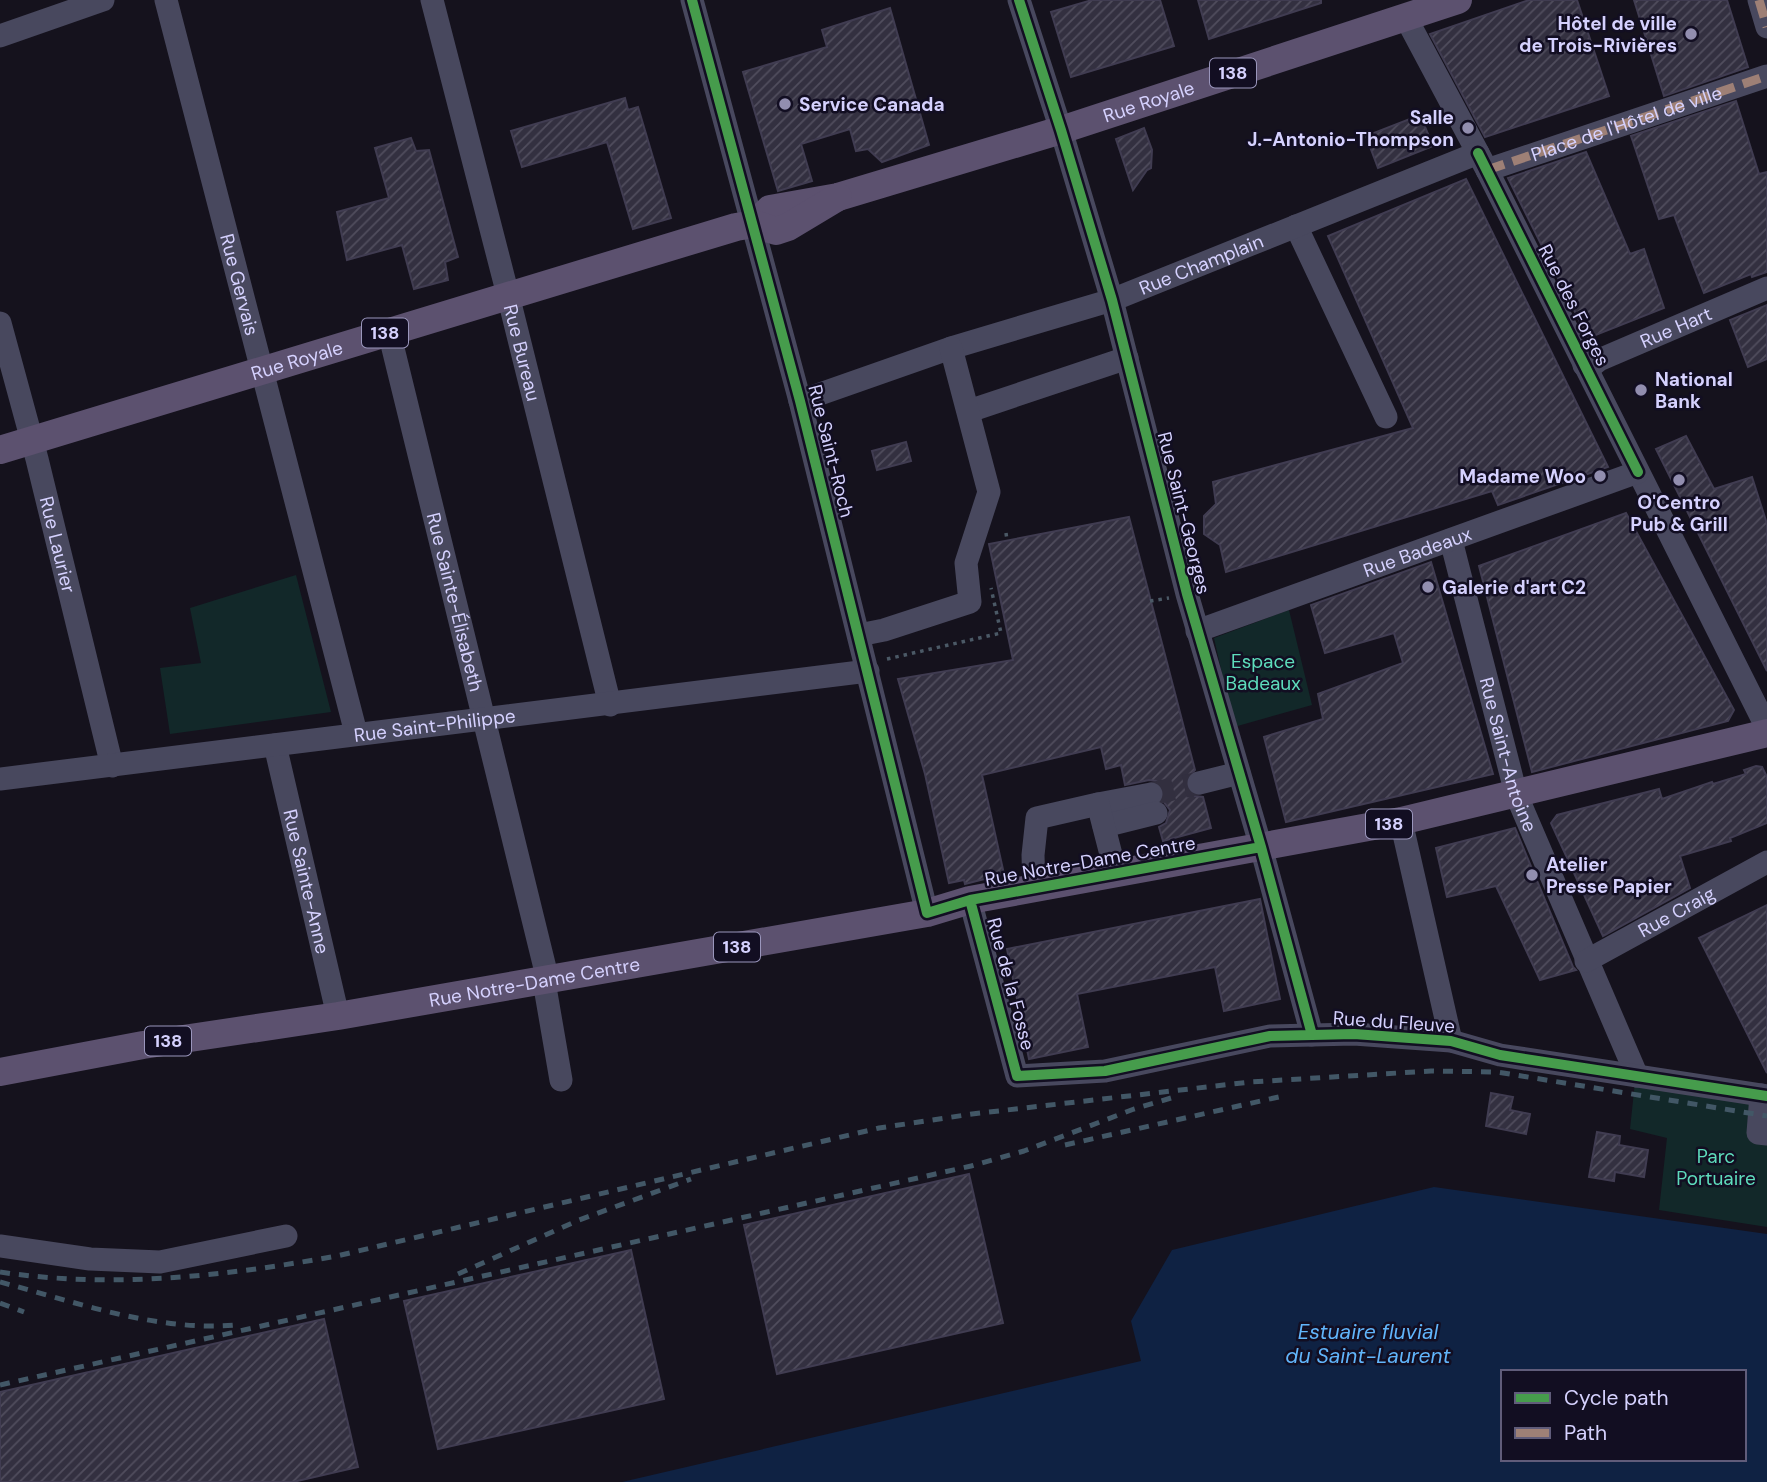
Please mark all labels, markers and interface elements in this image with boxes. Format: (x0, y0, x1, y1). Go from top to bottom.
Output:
place label: Hôtel de ville de Trois-Rivières (1519, 11, 1677, 58)
marker: Hôtel de ville de Trois-Rivières (1683, 26, 1699, 42)
road number: 138 (1210, 58, 1256, 88)
street label: Rue Royale (1100, 75, 1197, 128)
street label: Place de l'Hôtel de ville (1527, 80, 1725, 167)
place label: Service Canada (799, 92, 945, 117)
marker: Service Canada (777, 96, 793, 112)
place label: Salle J.-Antonio-Thompson (1247, 105, 1454, 152)
marker: Salle J.-Antonio-Thompson (1460, 120, 1476, 136)
street label: Rue Champlain (1135, 228, 1267, 300)
street label: Rue Gervais (215, 231, 265, 338)
street label: Rue des Forges (1533, 240, 1615, 370)
street label: Rue Hart (1636, 301, 1716, 354)
street label: Rue Bureau (498, 302, 546, 404)
road number: 138 (362, 318, 408, 348)
street label: Rue Royale (248, 334, 346, 386)
place label: National Bank (1655, 367, 1733, 414)
street label: Rue Saint-Roch (802, 382, 860, 520)
marker: National Bank (1633, 382, 1649, 398)
street label: Rue Saint-Georges (1152, 429, 1216, 597)
place label: Madame Woo (1459, 464, 1586, 489)
marker: Madame Woo (1592, 468, 1608, 484)
marker: O'Centro Pub & Grill (1671, 472, 1687, 488)
place label: O'Centro Pub & Grill (1630, 490, 1728, 537)
street label: Rue Laurier (34, 494, 82, 595)
street label: Rue Sainte-Élisabeth (421, 510, 489, 694)
street label: Rue Badeaux (1360, 520, 1475, 583)
place label: Galerie d'art C2 (1442, 575, 1586, 600)
marker: Galerie d'art C2 (1420, 579, 1436, 595)
park label: Espace Badeaux (1225, 649, 1301, 696)
street label: Rue Saint-Antoine (1474, 674, 1543, 836)
street label: Rue Saint-Philippe (352, 702, 517, 747)
street label: Rue Sainte-Anne (278, 807, 336, 956)
road number: 138 (1366, 810, 1412, 838)
street label: Rue Notre-Dame Centre (983, 830, 1197, 892)
place label: Atelier Presse Papier (1546, 852, 1672, 899)
marker: Atelier Presse Papier (1524, 867, 1540, 883)
street label: Rue Craig (1633, 880, 1720, 943)
street label: Rue de la Fosse (981, 915, 1041, 1053)
road number: 138 (714, 932, 760, 962)
street label: Rue Notre-Dame Centre (427, 951, 642, 1012)
street label: Rue du Fleuve (1332, 1005, 1456, 1039)
road number: 138 (145, 1026, 191, 1056)
park label: Parc Portuaire (1676, 1144, 1756, 1191)
water label: Estuaire fluvial du Saint-Laurent (1285, 1318, 1452, 1370)
legend (1501, 1370, 1746, 1461)
text: Cycle path (1564, 1384, 1669, 1412)
text: Path (1564, 1419, 1607, 1447)

